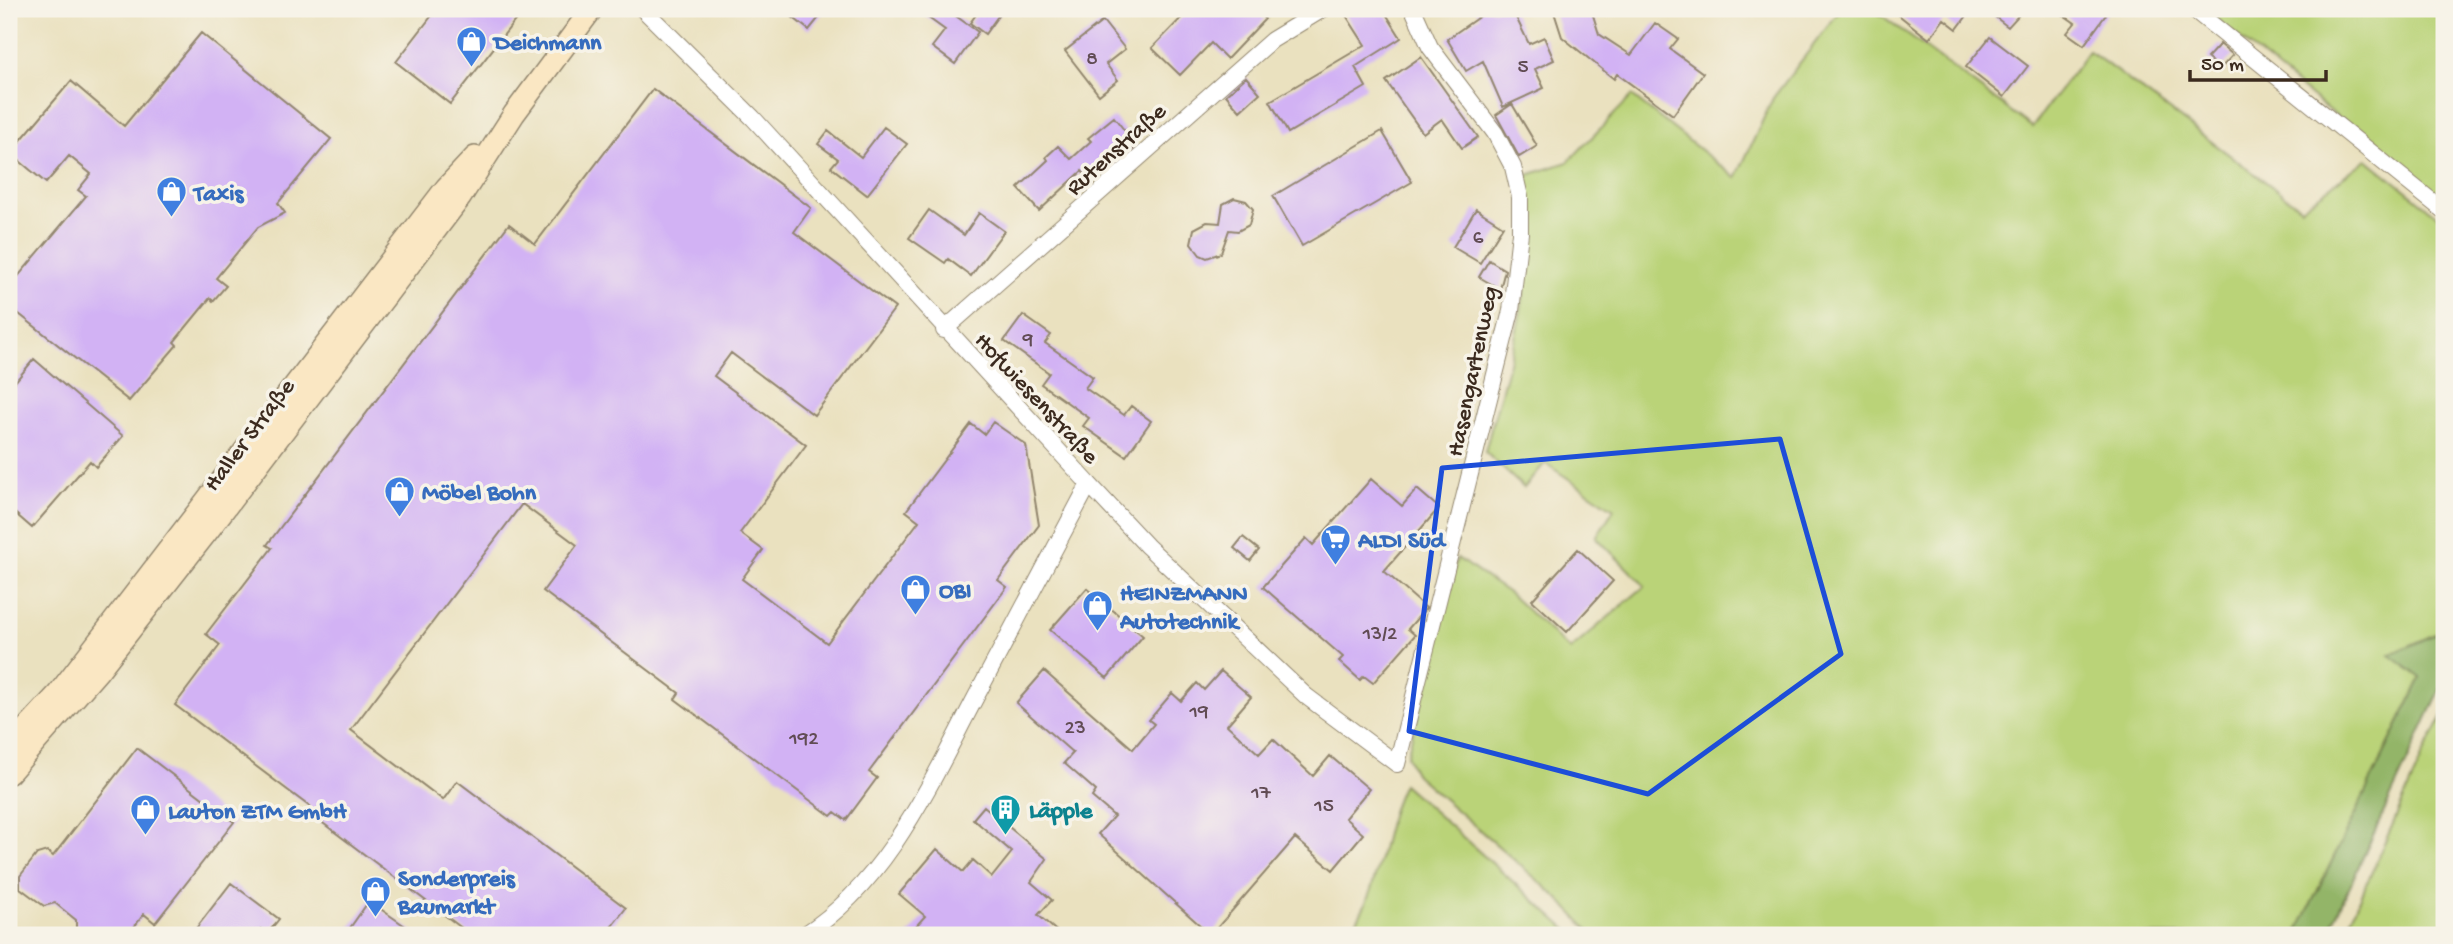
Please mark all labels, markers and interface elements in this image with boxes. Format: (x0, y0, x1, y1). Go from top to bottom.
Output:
shop icon: Deichmann (454, 24, 488, 68)
place label: Deichmann (492, 30, 602, 59)
scale bar (2190, 38, 2327, 82)
house number: 8 (1086, 48, 1098, 73)
text: 50 m (2201, 54, 2244, 79)
house number: 5 (1517, 56, 1529, 81)
street label: Rutenstraße (1061, 98, 1174, 203)
shop icon: Taxis (154, 175, 188, 219)
place label: Taxis (192, 181, 244, 210)
house number: 6 (1473, 227, 1484, 252)
street label: Hasengartenweg (1442, 284, 1507, 460)
street label: Hofwiesenstraße (967, 327, 1104, 472)
house number: 9 (1022, 329, 1034, 354)
street label: Haller Straße (199, 373, 303, 498)
shop icon: Möbel Bohn (382, 474, 416, 518)
place label: Möbel Bohn (422, 480, 537, 509)
supermarket icon: ALDI Süd (1318, 522, 1352, 566)
place label: ALDI Süd (1357, 528, 1447, 557)
shop icon: OBI (899, 572, 933, 616)
place label: OBI (939, 578, 971, 607)
place label: HEINZMANN Autotechnik (1119, 581, 1248, 638)
shop icon: HEINZMANN Autotechnik (1080, 589, 1114, 633)
house number: 13/2 (1362, 623, 1397, 648)
house number: 19 (1188, 701, 1209, 726)
house number: 23 (1064, 717, 1086, 742)
house number: 192 (788, 728, 819, 753)
house number: 17 (1250, 782, 1272, 807)
building icon: Läpple (989, 792, 1023, 836)
shop icon: Lauton ZTM GmbH (128, 793, 162, 837)
house number: 15 (1313, 795, 1334, 820)
place label: Läpple (1029, 798, 1094, 827)
place label: Lauton ZTM GmbH (168, 799, 348, 828)
place label: Sonderpreis Baumarkt (397, 866, 516, 923)
shop icon: Sonderpreis Baumarkt (358, 874, 392, 918)

